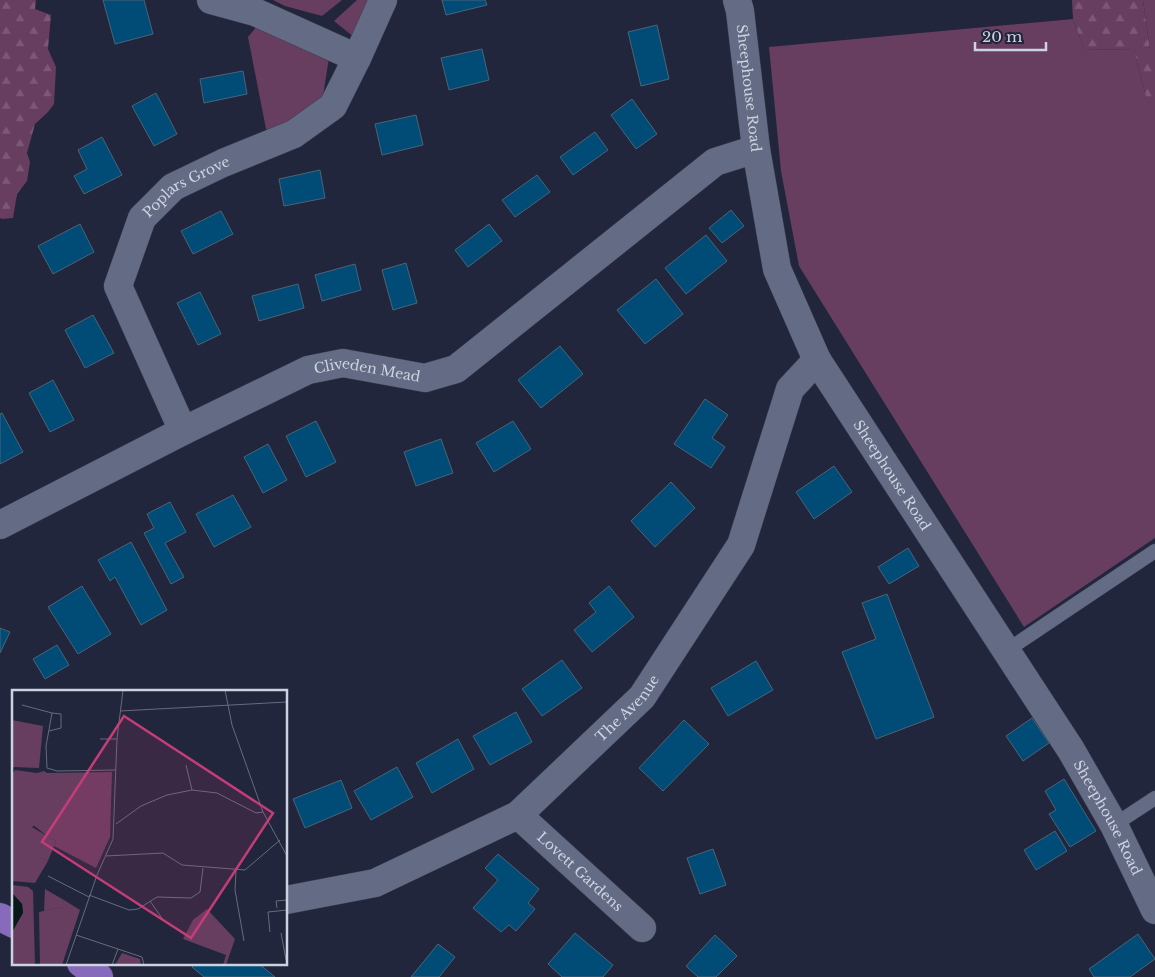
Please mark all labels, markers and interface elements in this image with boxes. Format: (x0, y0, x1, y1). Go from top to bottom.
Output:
scale bar (975, 20, 1046, 52)
street label: Sheephouse Road (733, 23, 765, 153)
text: 20 m (982, 27, 1022, 46)
street label: Poplars Grove (139, 152, 232, 221)
street label: Cliveden Mead (312, 354, 422, 386)
street label: Sheephouse Road (850, 417, 935, 534)
street label: The Avenue (592, 671, 663, 746)
inset map (12, 690, 288, 964)
street label: Sheephouse Road (1070, 757, 1146, 879)
street label: Lovett Gardens (533, 828, 627, 915)

